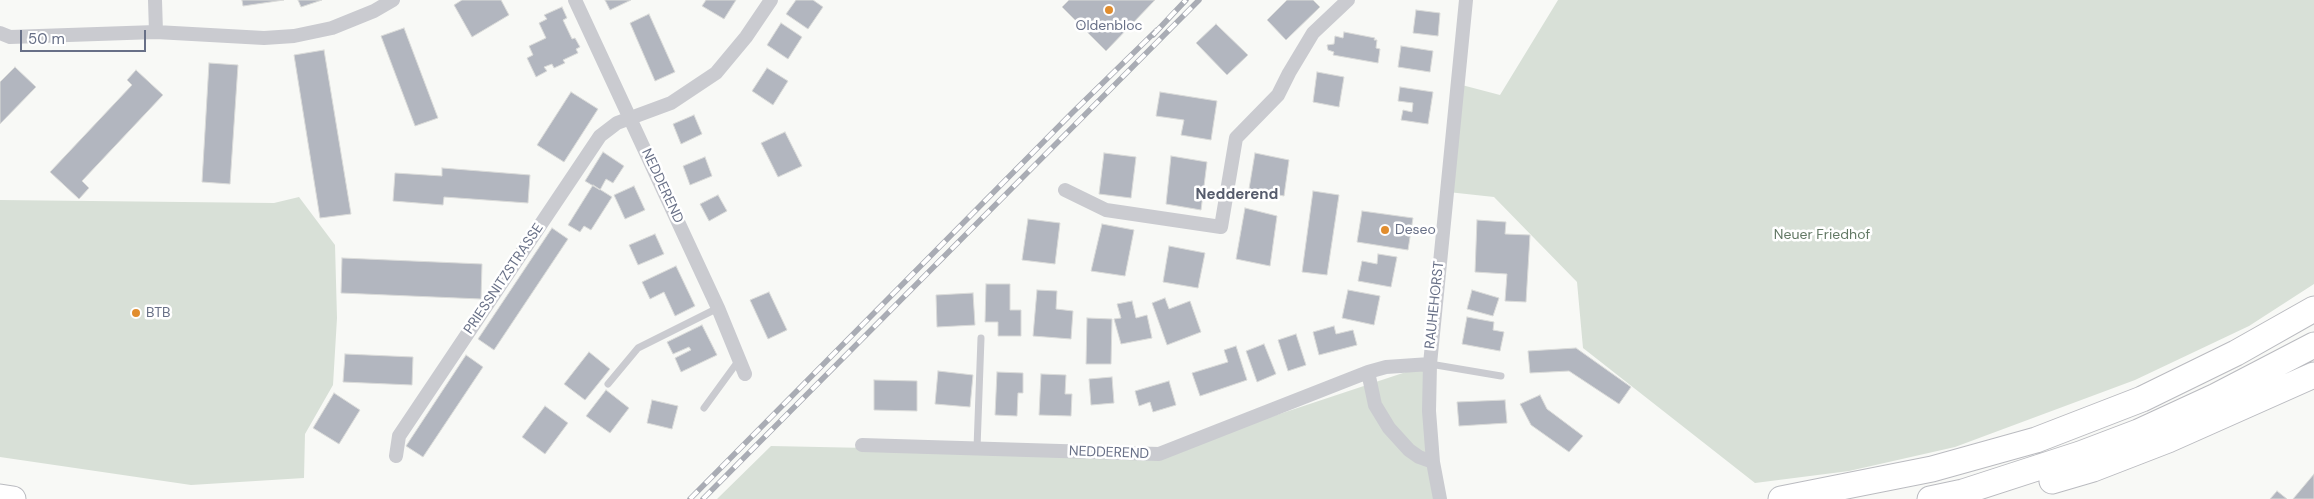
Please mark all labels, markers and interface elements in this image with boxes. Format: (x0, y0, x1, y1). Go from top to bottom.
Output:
marker: Oldenbloc (1103, 4, 1115, 16)
place label: Oldenbloc (1076, 18, 1142, 34)
scale bar (22, 20, 149, 52)
text: 50 m (28, 29, 65, 49)
street label: NEDDEREND (637, 146, 687, 226)
district label: Nedderend (1196, 186, 1278, 204)
street label: PRIESSNITZSTRASSE (461, 221, 547, 337)
place label: Deseo (1395, 222, 1436, 238)
marker: Deseo (1379, 224, 1391, 236)
park label: Neuer Friedhof (1774, 227, 1870, 243)
street label: RAUHEHORST (1422, 260, 1448, 350)
place label: BTB (146, 305, 170, 321)
marker: BTB (130, 307, 142, 319)
street label: NEDDEREND (1069, 443, 1149, 463)

